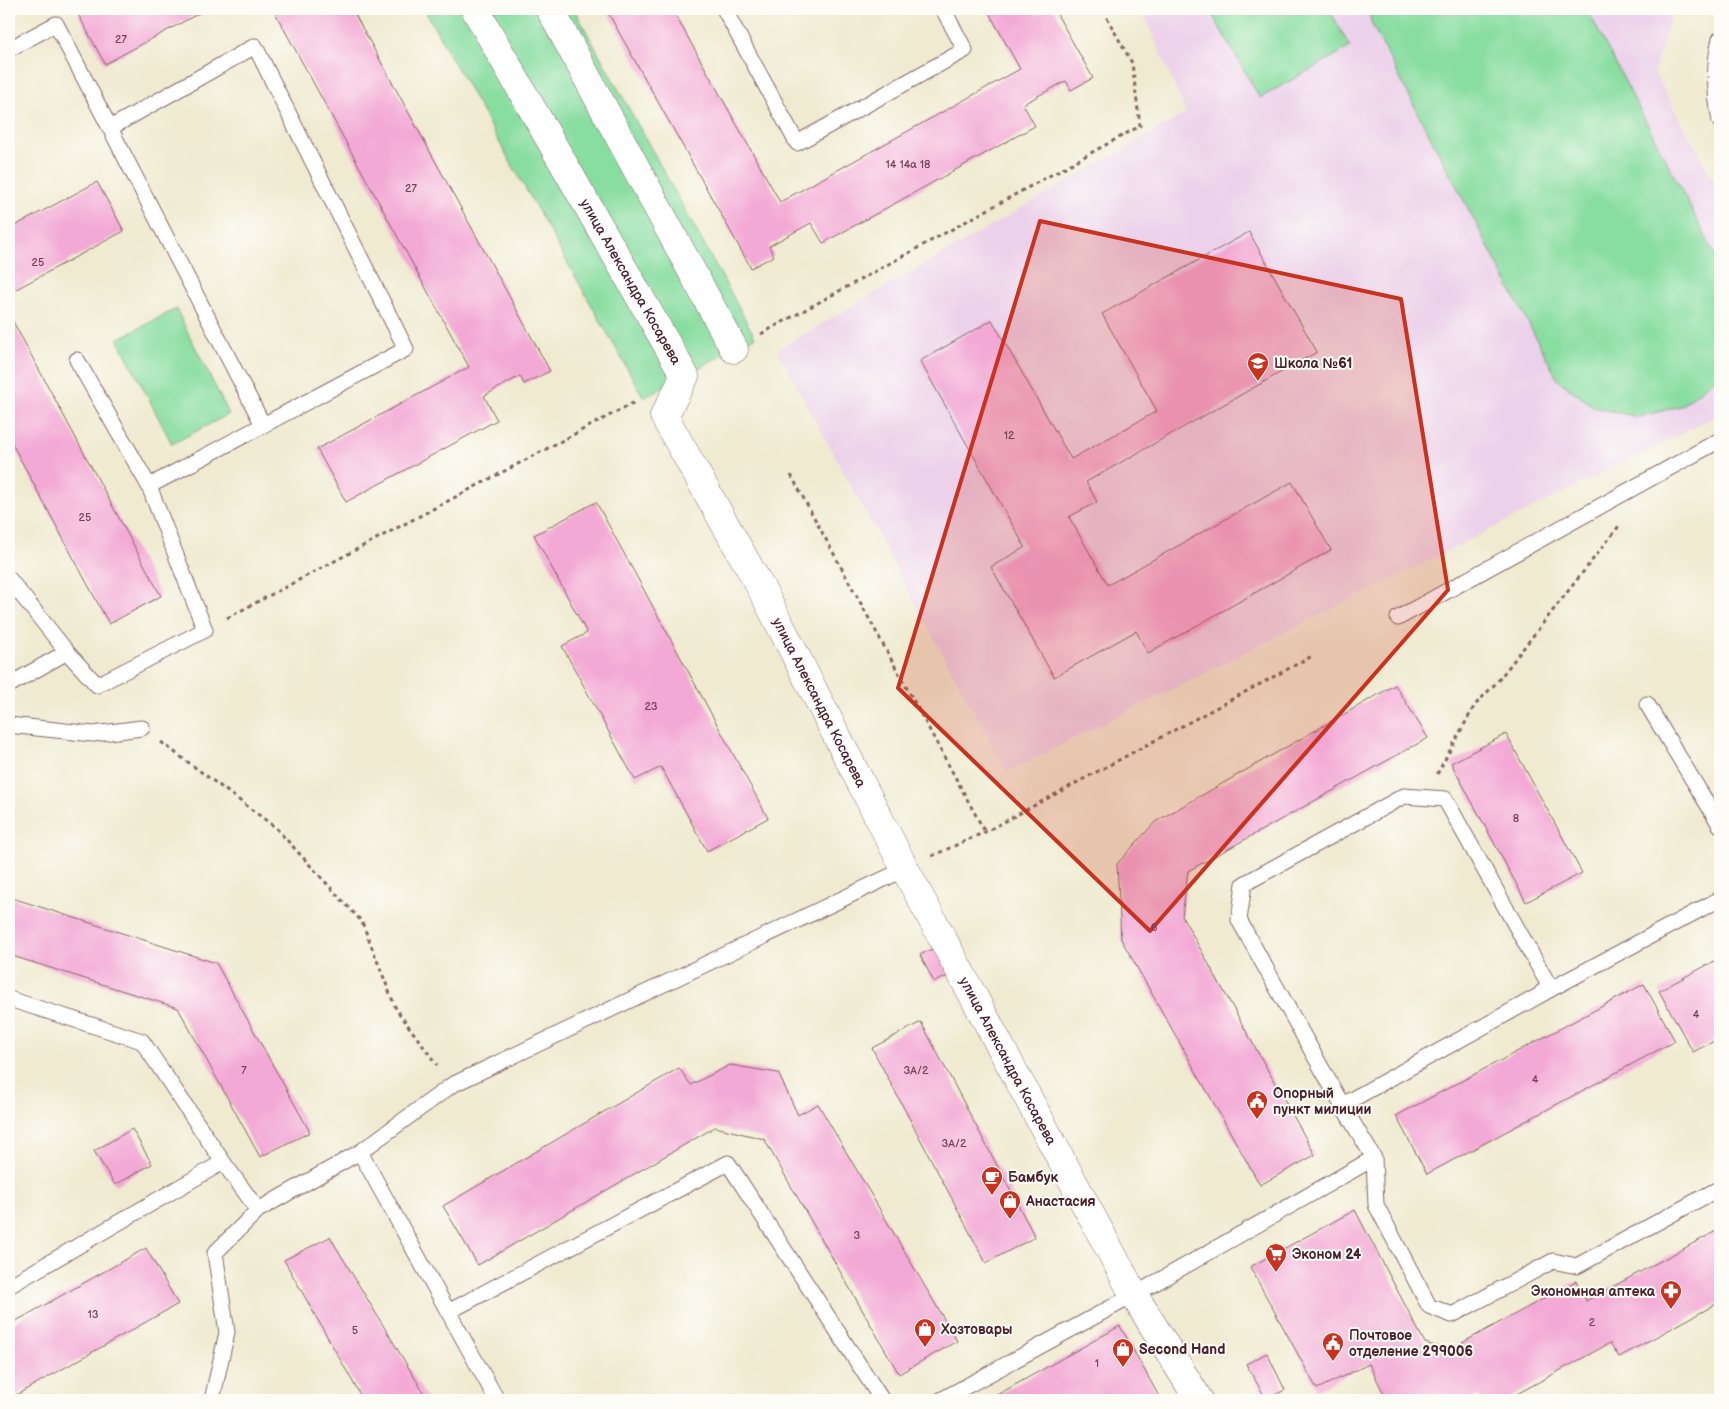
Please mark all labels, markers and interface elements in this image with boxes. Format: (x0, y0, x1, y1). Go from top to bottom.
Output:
house number: 27 (115, 33, 128, 46)
house number: 14 14а 18 (885, 158, 931, 171)
house number: 27 (405, 182, 418, 195)
street label: улица Александра Косарева (577, 196, 685, 368)
house number: 25 (32, 256, 44, 269)
school or university icon: Школа №61 (1246, 351, 1270, 382)
place label: Школа №61 (1274, 355, 1353, 372)
house number: 12 (1004, 429, 1015, 442)
house number: 25 (79, 511, 91, 524)
street label: улица Александра Косарева (769, 615, 870, 791)
house number: 23 (644, 700, 658, 713)
house number: 8 (1513, 812, 1519, 825)
house number: 6 (1151, 921, 1158, 934)
street label: улица Александра Косарева (956, 974, 1061, 1148)
house number: 4 (1693, 1008, 1700, 1021)
house number: 7 (241, 1064, 247, 1077)
house number: 3А/2 (904, 1064, 929, 1077)
house number: 4 (1532, 1073, 1539, 1086)
place label: Опорный пункт милиции (1273, 1085, 1371, 1118)
public building icon: Опорный пункт милиции (1245, 1089, 1269, 1120)
house number: 3А/2 (942, 1137, 967, 1150)
cafe icon: Бамбук (980, 1165, 1004, 1196)
place label: Бамбук (1008, 1169, 1058, 1186)
shop icon: Анастасия (998, 1189, 1022, 1220)
place label: Анастасия (1025, 1193, 1096, 1210)
house number: 3 (854, 1229, 861, 1242)
supermarket icon: Эконом 24 (1264, 1242, 1288, 1273)
place label: Эконом 24 (1292, 1246, 1362, 1263)
pharmacy icon: Экономная аптека (1659, 1279, 1683, 1310)
place label: Экономная аптека (1531, 1283, 1656, 1300)
house number: 13 (87, 1308, 99, 1321)
house number: 2 (1589, 1316, 1596, 1329)
shop icon: Хозтовары (913, 1317, 937, 1348)
place label: Хозтовары (940, 1321, 1012, 1338)
house number: 5 (352, 1324, 358, 1337)
place label: Почтовое отделение 299006 (1349, 1327, 1473, 1360)
public building icon: Почтовое отделение 299006 (1321, 1331, 1345, 1362)
shop icon: Second Hand (1111, 1337, 1135, 1368)
place label: Second Hand (1139, 1341, 1225, 1358)
house number: 1 (1095, 1357, 1099, 1370)

